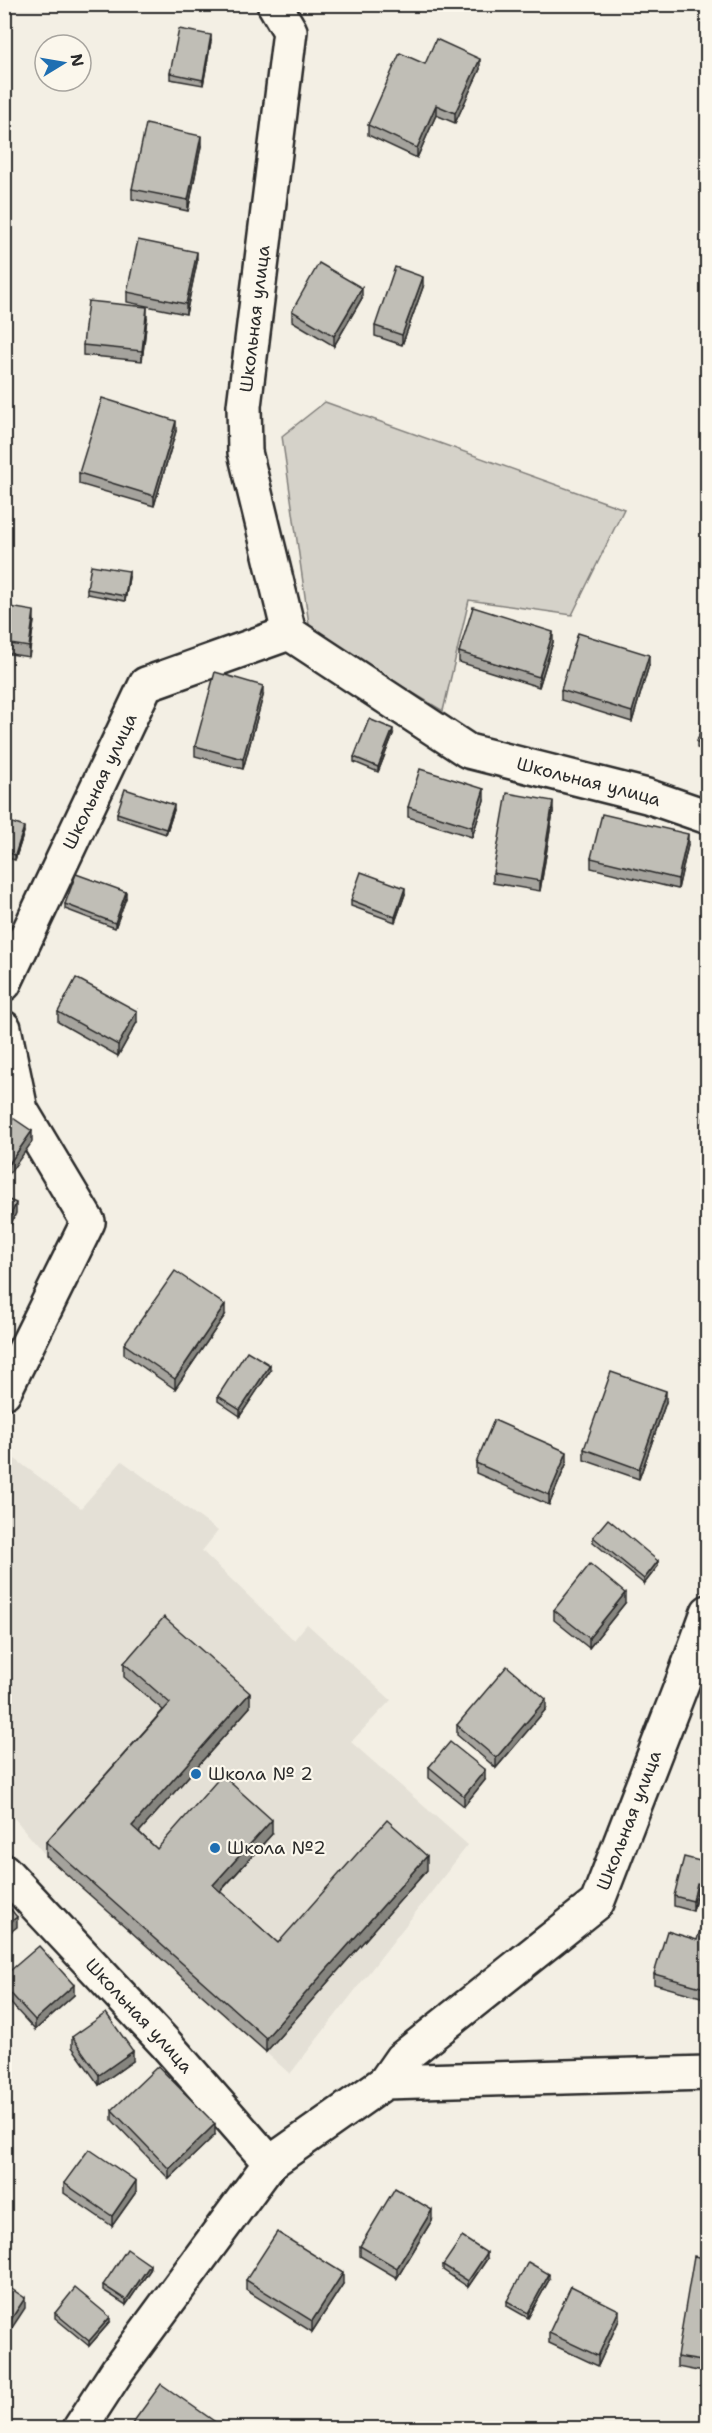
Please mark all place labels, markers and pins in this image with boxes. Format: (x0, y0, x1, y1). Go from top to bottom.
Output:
place label: Школа № 2 (208, 1762, 313, 1786)
marker: Школа № 2 (189, 1767, 203, 1781)
place label: Школа №2 (227, 1836, 326, 1860)
marker: Школа №2 (208, 1841, 222, 1855)

